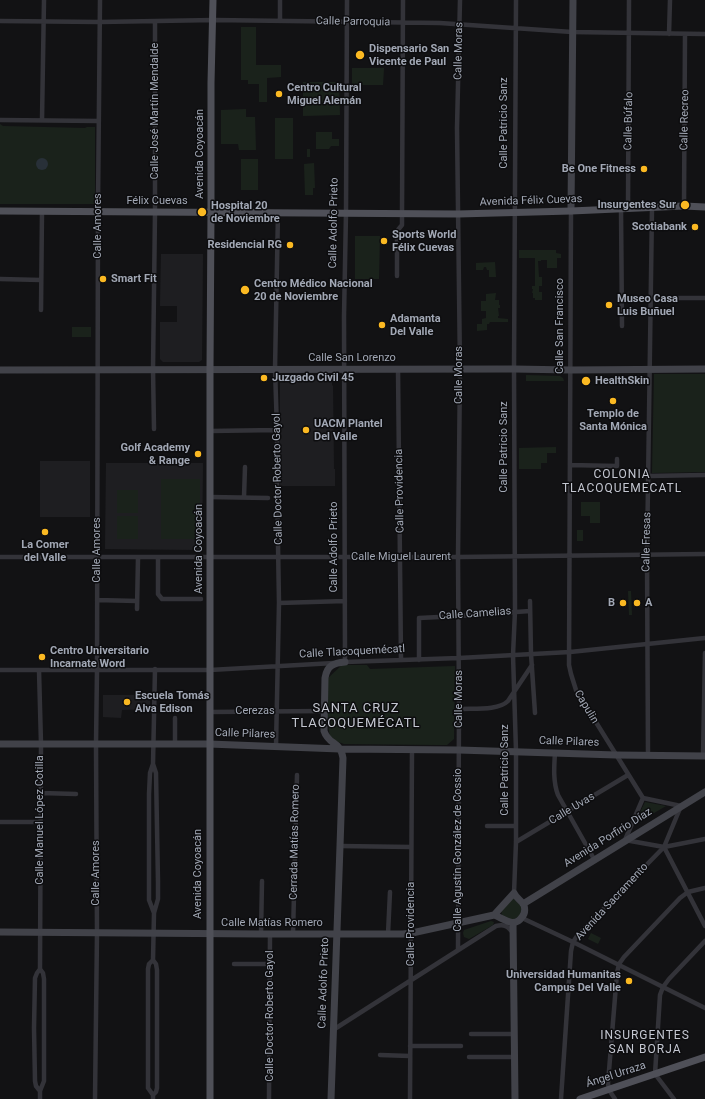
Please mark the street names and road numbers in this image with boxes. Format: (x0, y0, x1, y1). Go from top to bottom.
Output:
street label: Calle Parroquia (316, 15, 390, 29)
street label: Calle Moras (452, 22, 466, 80)
street label: Calle José Martín Mendalde (148, 43, 162, 179)
street label: Calle Patricio Sanz (497, 77, 511, 169)
street label: Calle Recreo (678, 89, 692, 151)
street label: Calle Búfalo (622, 92, 636, 150)
street label: Avenida Coyoacán (193, 109, 207, 199)
street label: Calle Adolfo Prieto (327, 177, 341, 269)
street label: Calle Amores (91, 193, 105, 259)
street label: Avenida Félix Cuevas (479, 193, 583, 209)
street label: Félix Cuevas (126, 194, 188, 208)
street label: Calle San Francisco (553, 278, 567, 374)
street label: Calle Moras (452, 346, 466, 404)
street label: Calle San Lorenzo (308, 351, 396, 365)
street label: Calle Patricio Sanz (497, 401, 511, 493)
street label: Calle Doctor Roberto Gayol (270, 413, 286, 545)
street label: Calle Providencia (393, 449, 407, 533)
street label: Calle Adolfo Prieto (327, 501, 341, 593)
street label: Avenida Coyoacán (192, 504, 206, 594)
street label: Calle Fresas (640, 512, 654, 572)
street label: Calle Amores (90, 517, 104, 583)
street label: Calle Miguel Laurent (351, 550, 451, 564)
street label: Calle Camelias (438, 605, 512, 623)
street label: Calle Tlacoquemécatl (299, 643, 405, 661)
street label: Calle Moras (452, 670, 466, 728)
street label: Capulin (571, 688, 601, 726)
street label: Cerezas (235, 704, 275, 718)
street label: Calle Patricio Sanz (498, 724, 512, 816)
street label: Calle Pilares (215, 726, 275, 742)
street label: Calle Pilares (539, 734, 599, 750)
street label: Calle Manuel López Cotilla (33, 755, 47, 885)
street label: Calle Agustín González de Cossio (451, 768, 465, 932)
street label: Cerrada Matías Romero (287, 784, 303, 900)
street label: Calle Uvas (547, 790, 597, 828)
street label: Avenida Porfirio Díaz (561, 806, 655, 870)
street label: Avenida Coyoacán (191, 829, 205, 919)
street label: Calle Amores (89, 840, 103, 906)
street label: Avenida Sacramento (573, 861, 651, 943)
street label: Calle Providencia (404, 882, 418, 966)
street label: Calle Matías Romero (221, 916, 323, 930)
street label: Calle Adolfo Prieto (316, 937, 332, 1029)
street label: Calle Doctor Roberto Gayol (263, 950, 277, 1082)
street label: Ángel Urraza (584, 1059, 648, 1091)

